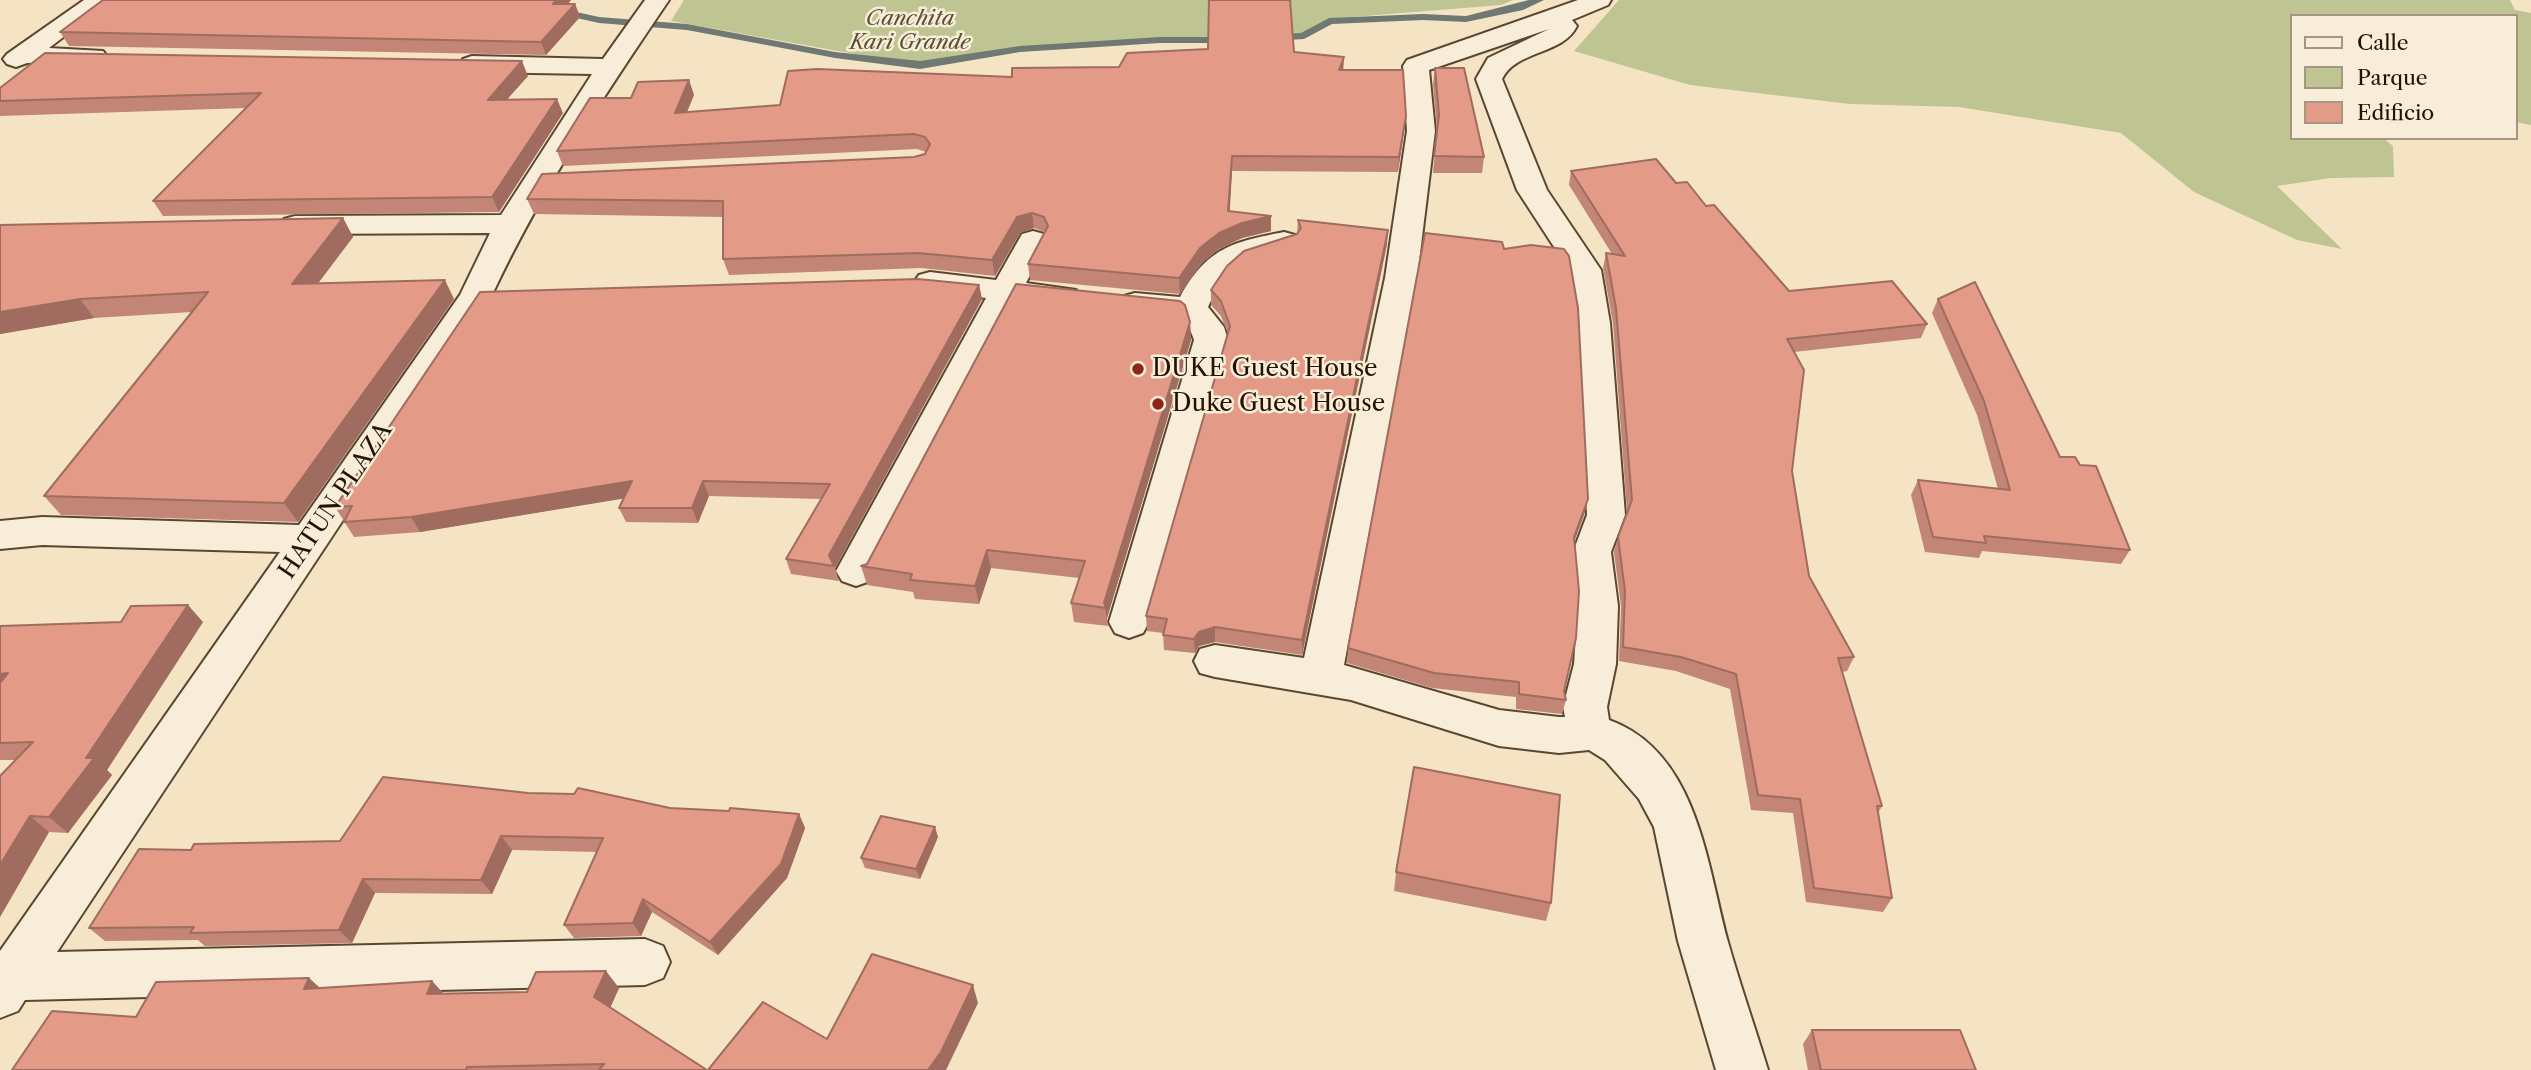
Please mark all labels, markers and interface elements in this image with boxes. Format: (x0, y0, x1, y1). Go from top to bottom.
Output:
park label: Canchita Kari Grande (850, 6, 970, 56)
legend (2290, 14, 2517, 140)
text: Calle (2357, 30, 2409, 55)
text: Parque (2357, 65, 2428, 90)
text: Edificio (2357, 100, 2434, 125)
place label: DUKE Guest House (1152, 355, 1378, 383)
marker: DUKE Guest House (1130, 361, 1146, 377)
place label: Duke Guest House (1172, 390, 1385, 418)
marker: Duke Guest House (1150, 396, 1166, 412)
street label: HATUN PLAZA (273, 417, 399, 585)

